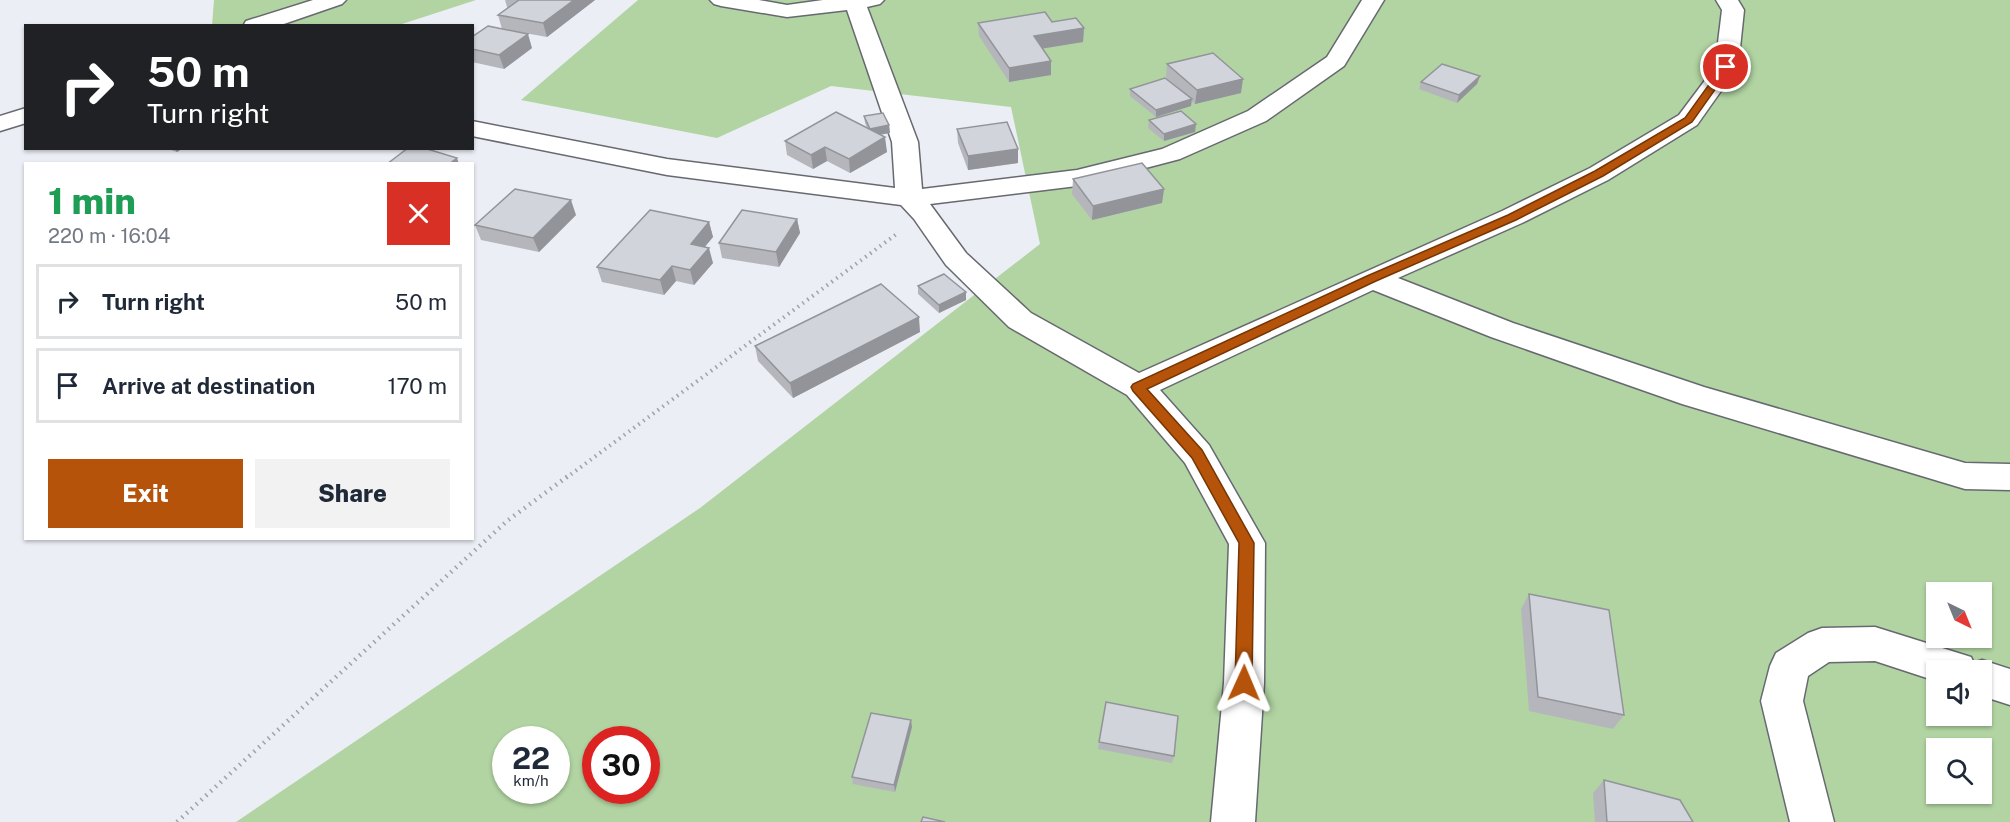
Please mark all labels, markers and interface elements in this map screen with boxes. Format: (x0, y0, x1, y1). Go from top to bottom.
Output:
pin (1700, 41, 1751, 92)
text: 50 m (147, 47, 250, 96)
icon: right (48, 48, 126, 126)
icon: arrive (1709, 50, 1742, 83)
text: Turn right (147, 97, 270, 129)
text: 1 min (48, 180, 136, 222)
button: close (387, 182, 450, 245)
text: 220 m · 16:04 (48, 224, 170, 248)
icon: right (51, 285, 84, 318)
text: Turn right (102, 289, 205, 315)
text: 50 m (395, 289, 447, 315)
icon: arrive (51, 369, 84, 402)
text: Arrive at destination (102, 373, 315, 399)
text: 170 m (387, 373, 447, 399)
button: Exit (48, 459, 243, 528)
button: Share (255, 459, 450, 528)
north arrow (1926, 582, 1992, 648)
map controls (1926, 582, 1992, 804)
position arrow (1212, 651, 1276, 715)
button: sound (1926, 660, 1992, 726)
speed limit sign: 30 (582, 726, 660, 804)
button: search (1926, 738, 1992, 804)
text: 22 (512, 740, 550, 776)
text: km/h (513, 772, 549, 789)

